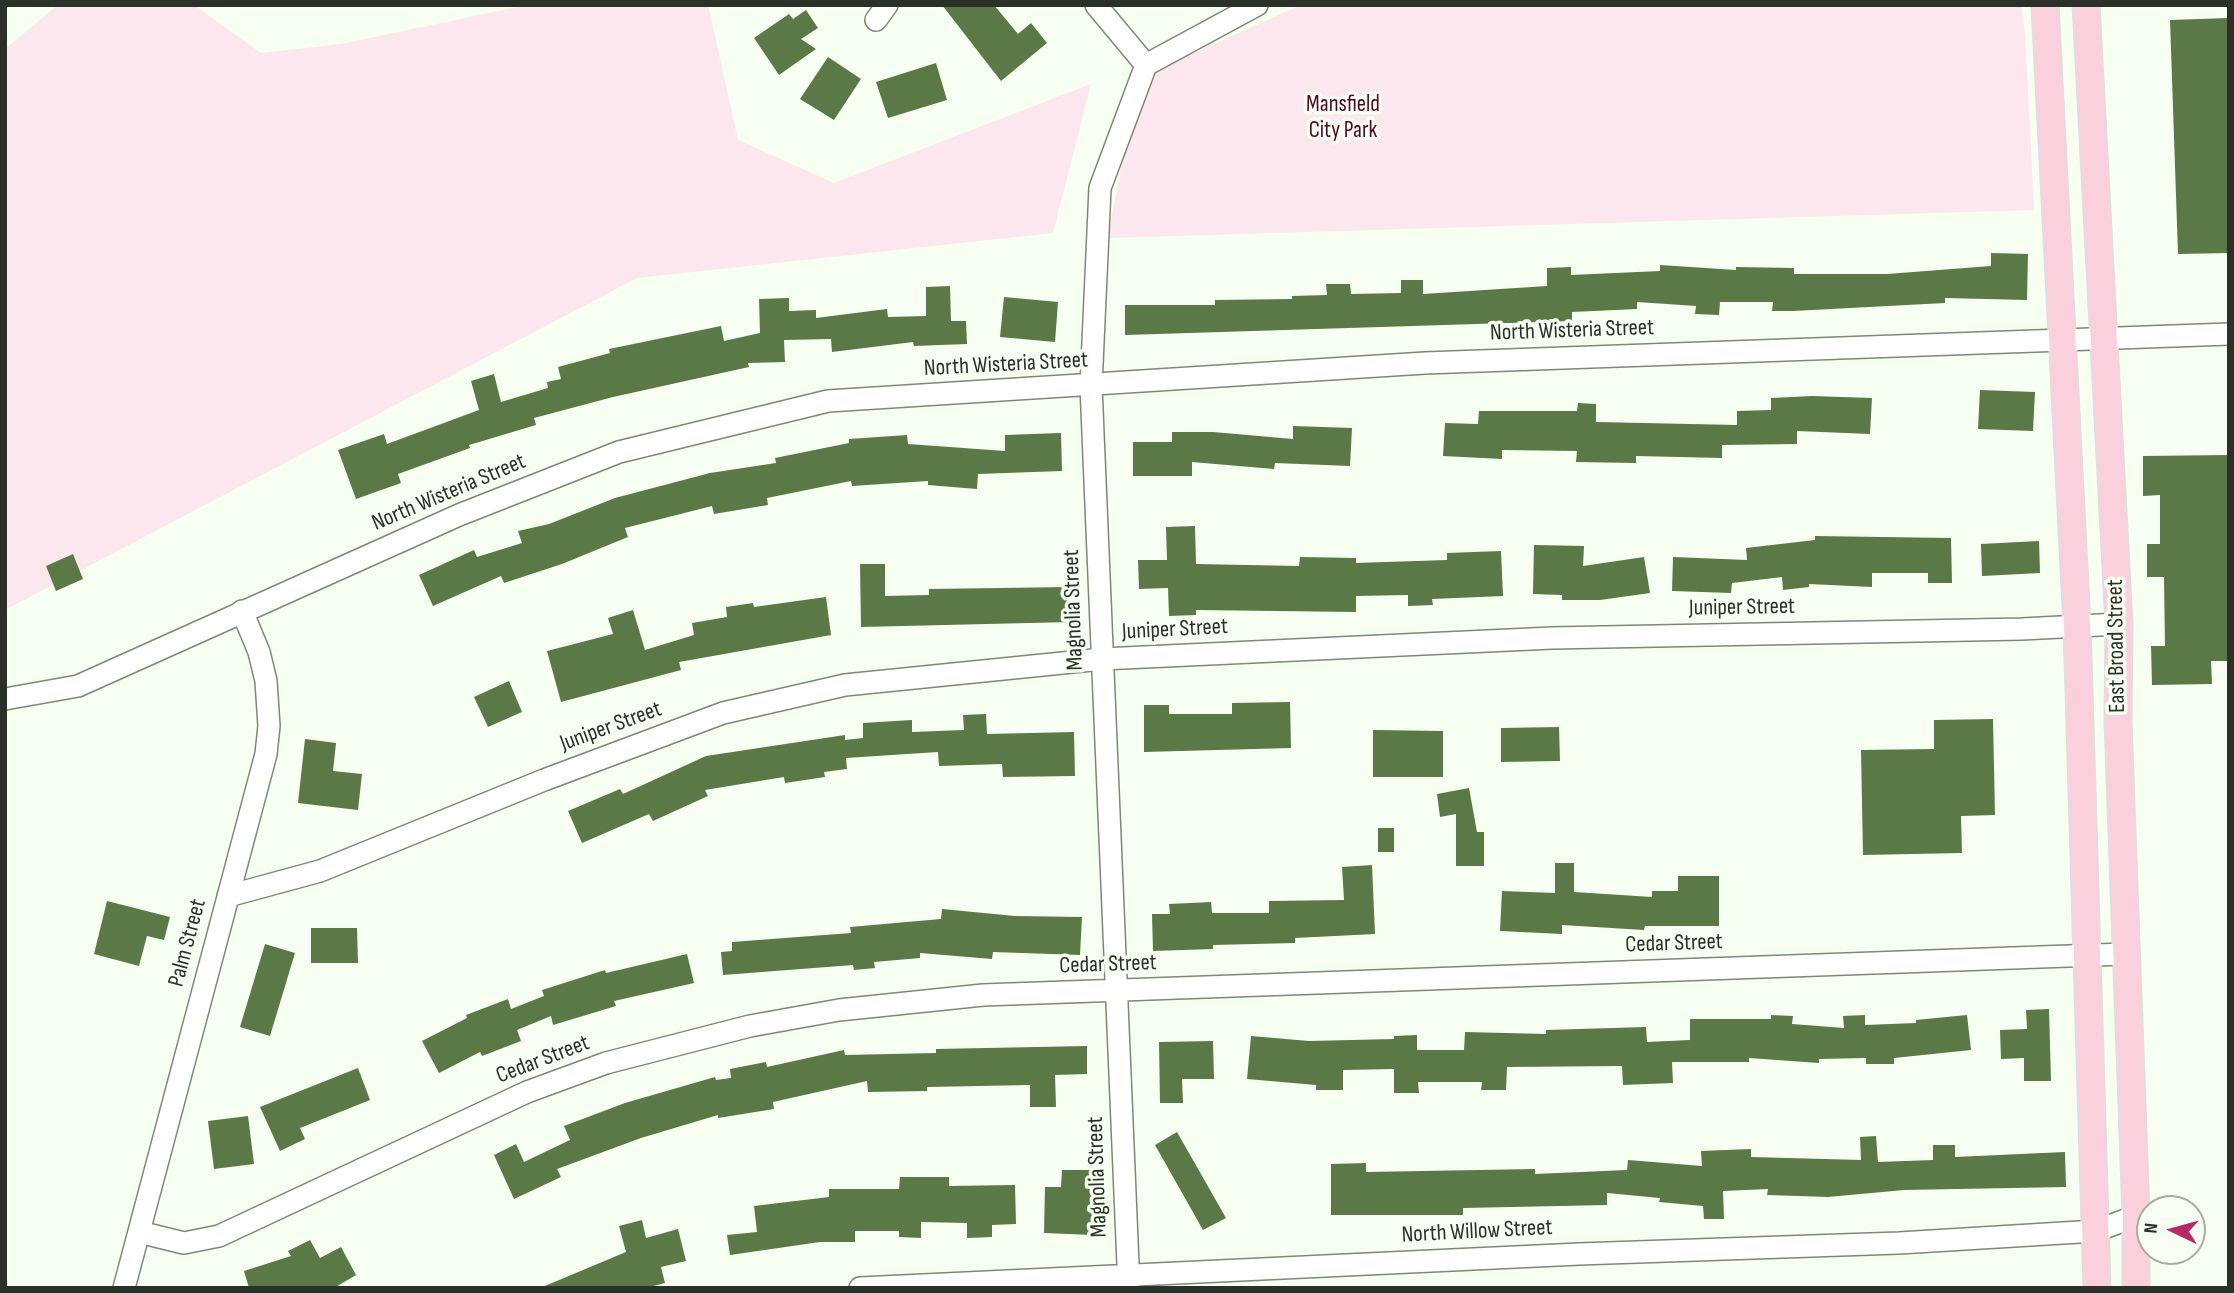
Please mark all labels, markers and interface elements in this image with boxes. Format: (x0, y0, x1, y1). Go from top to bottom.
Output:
park label: Mansfield City Park (1306, 91, 1380, 145)
street label: North Wisteria Street (1489, 314, 1655, 348)
street label: North Wisteria Street (923, 347, 1089, 383)
street label: North Wisteria Street (368, 448, 530, 538)
street label: Magnolia Street (1058, 549, 1090, 671)
street label: East Broad Street (2102, 579, 2132, 713)
street label: Juniper Street (1689, 593, 1795, 623)
street label: Juniper Street (1121, 613, 1229, 647)
street label: Juniper Street (556, 696, 666, 758)
street label: Palm Street (163, 896, 213, 990)
street label: Cedar Street (1625, 929, 1723, 959)
street label: Cedar Street (1059, 950, 1157, 980)
street label: Cedar Street (493, 1030, 593, 1090)
street label: Magnolia Street (1082, 1116, 1114, 1238)
north arrow (2136, 1195, 2206, 1265)
street label: North Willow Street (1401, 1214, 1553, 1250)
text: N (2140, 1222, 2163, 1234)

